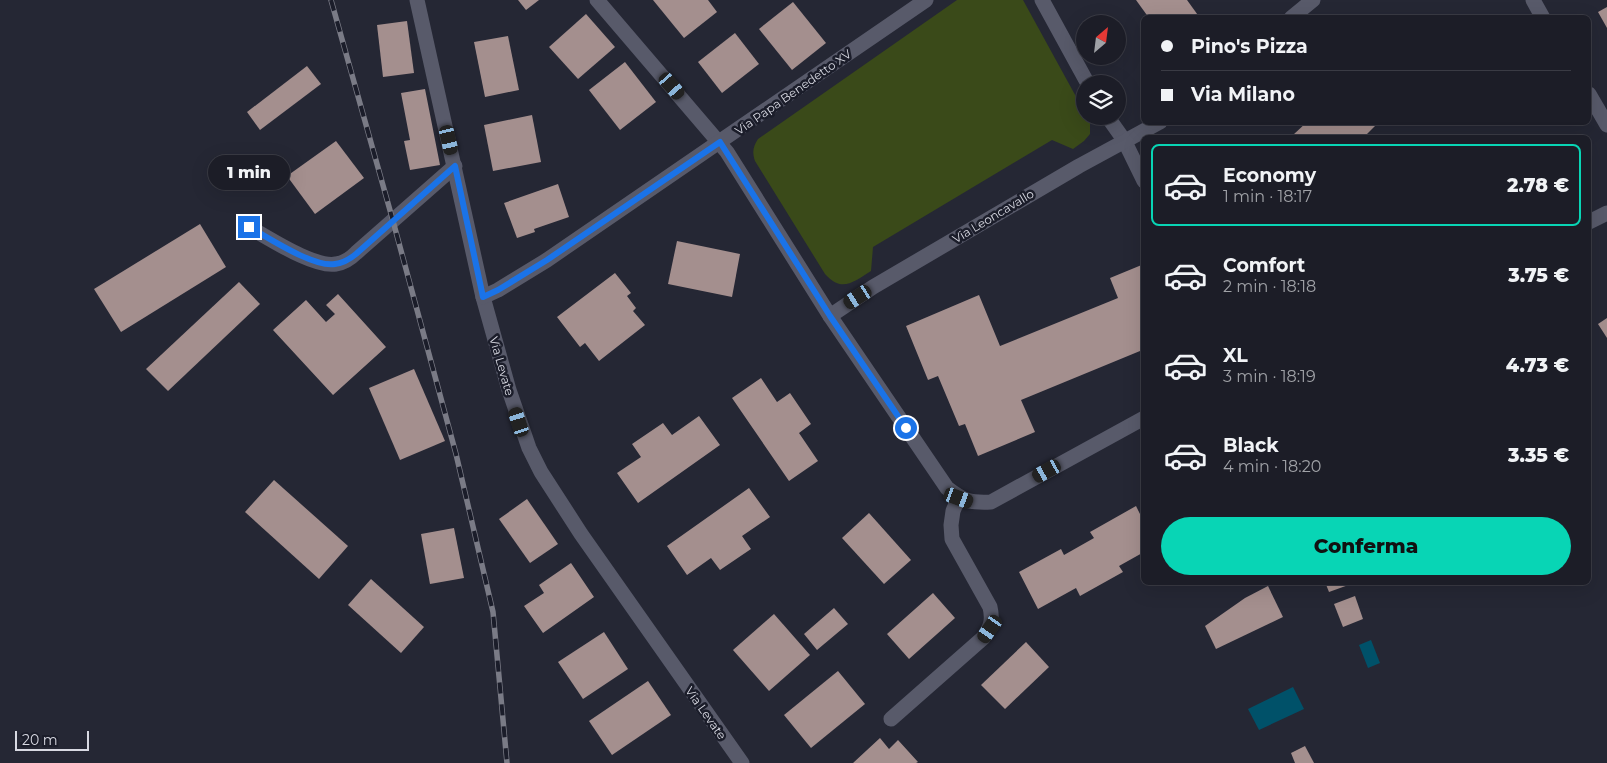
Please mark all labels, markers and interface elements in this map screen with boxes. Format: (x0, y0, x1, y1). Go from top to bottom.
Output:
north arrow (1076, 15, 1126, 65)
map controls (1076, 15, 1126, 125)
text: Pino's Pizza (1191, 35, 1308, 58)
street label: Via Papa Benedetto XV (732, 46, 855, 138)
car (656, 70, 687, 102)
button: layers (1076, 75, 1126, 125)
text: Via Milano (1191, 83, 1295, 106)
car (438, 124, 459, 156)
callout: 1 min (208, 154, 290, 190)
text: 1 min (227, 163, 271, 182)
icon: car (1163, 163, 1208, 208)
text: Economy (1223, 164, 1316, 187)
text: 2.78 € (1507, 174, 1569, 197)
street label: Via Leoncavallo (949, 186, 1037, 246)
text: 1 min · 18:17 (1223, 187, 1312, 206)
route end (238, 216, 260, 238)
icon: car (1163, 253, 1208, 298)
text: Comfort (1223, 254, 1305, 277)
text: 3.75 € (1508, 264, 1569, 287)
text: 2 min · 18:18 (1223, 277, 1316, 296)
car (841, 283, 874, 311)
street label: Via Levate (486, 335, 518, 397)
icon: car (1163, 343, 1208, 388)
text: XL (1223, 344, 1248, 367)
text: 4.73 € (1506, 354, 1569, 377)
text: 3 min · 18:19 (1223, 367, 1316, 386)
car (507, 405, 530, 439)
route start (895, 417, 917, 439)
icon: car (1163, 433, 1208, 478)
text: Black (1223, 434, 1279, 457)
text: 3.35 € (1508, 444, 1569, 467)
car (1030, 457, 1063, 485)
text: 4 min · 18:20 (1223, 457, 1321, 476)
car (942, 486, 975, 510)
button: Conferma (1161, 517, 1571, 575)
car (975, 612, 1004, 646)
street label: Via Levate (682, 684, 730, 742)
scale bar (15, 728, 89, 751)
text: 20 m (22, 731, 58, 749)

